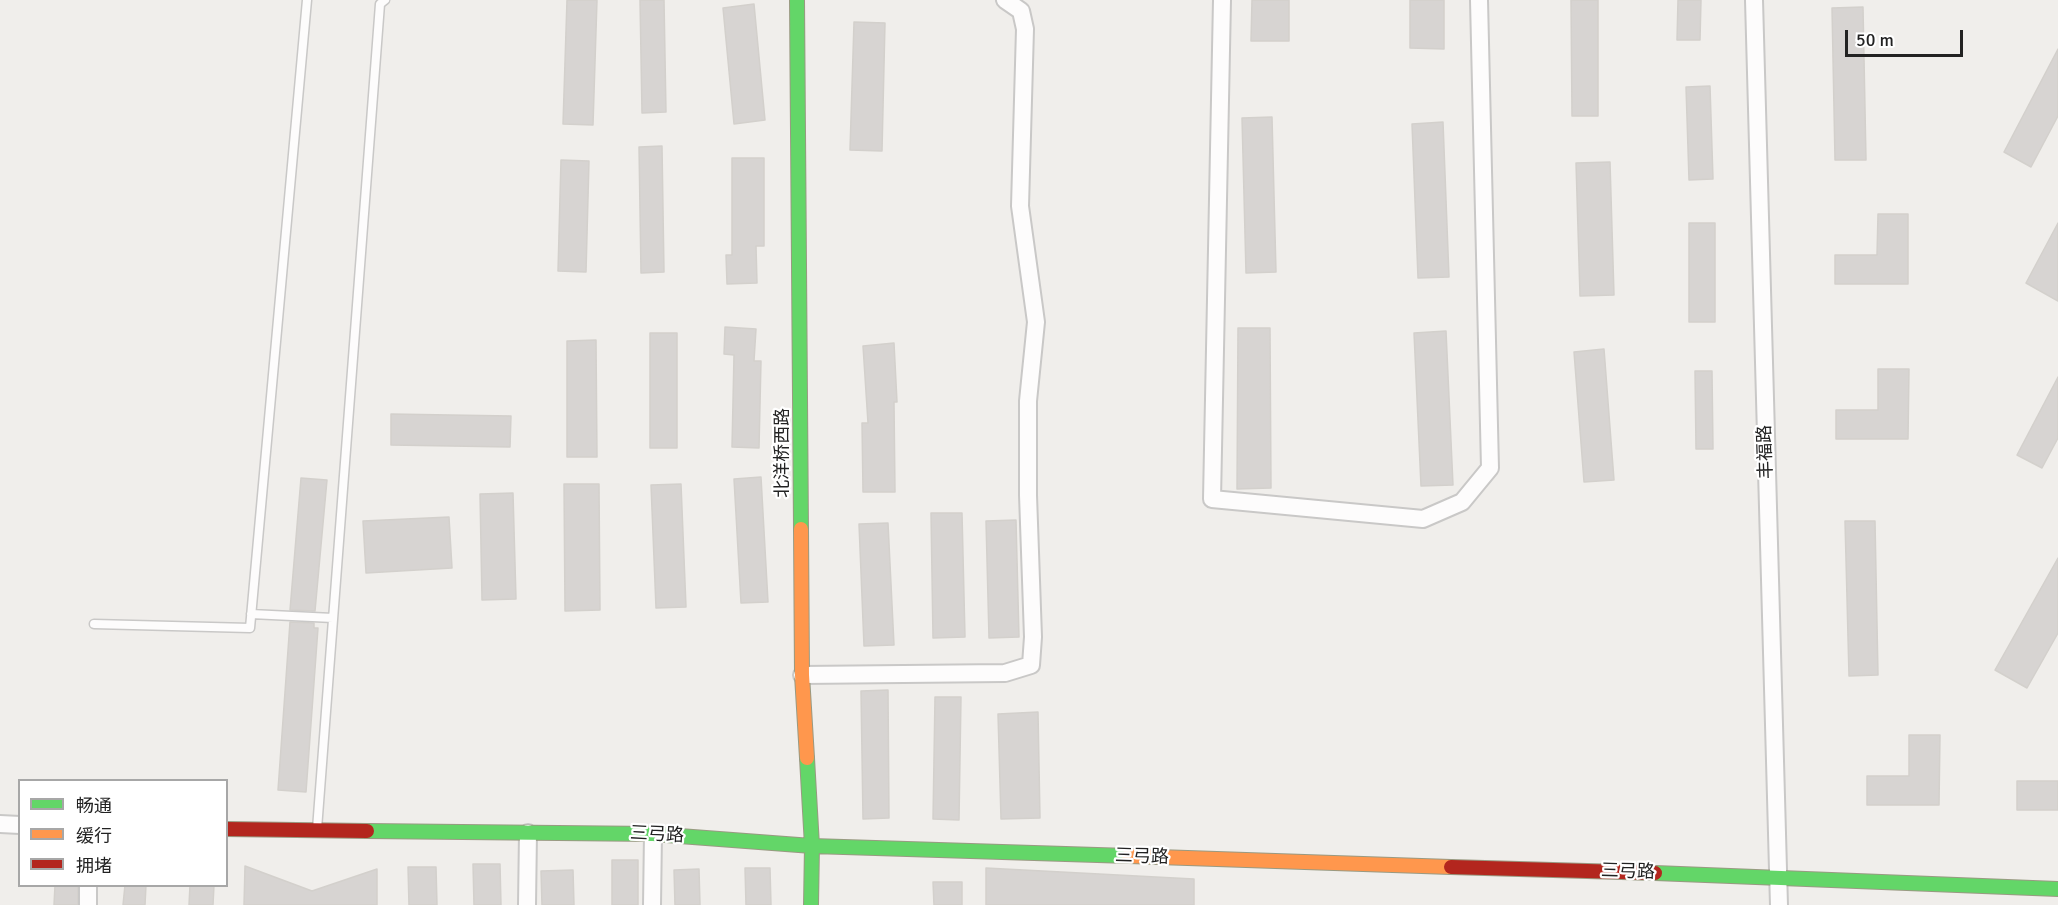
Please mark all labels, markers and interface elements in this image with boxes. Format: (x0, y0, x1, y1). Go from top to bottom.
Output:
scale bar (1848, 18, 1966, 56)
text: 50 m (1856, 29, 1894, 51)
street label: 北洋桥西路 (772, 408, 794, 498)
street label: 丰福路 (1754, 425, 1778, 479)
legend (18, 779, 228, 887)
text: 畅通 (76, 795, 112, 817)
street label: 三弓路 (629, 823, 685, 847)
text: 缓行 (76, 825, 112, 847)
street label: 三弓路 (1115, 845, 1169, 869)
text: 拥堵 (76, 855, 112, 877)
street label: 三弓路 (1601, 860, 1655, 884)

